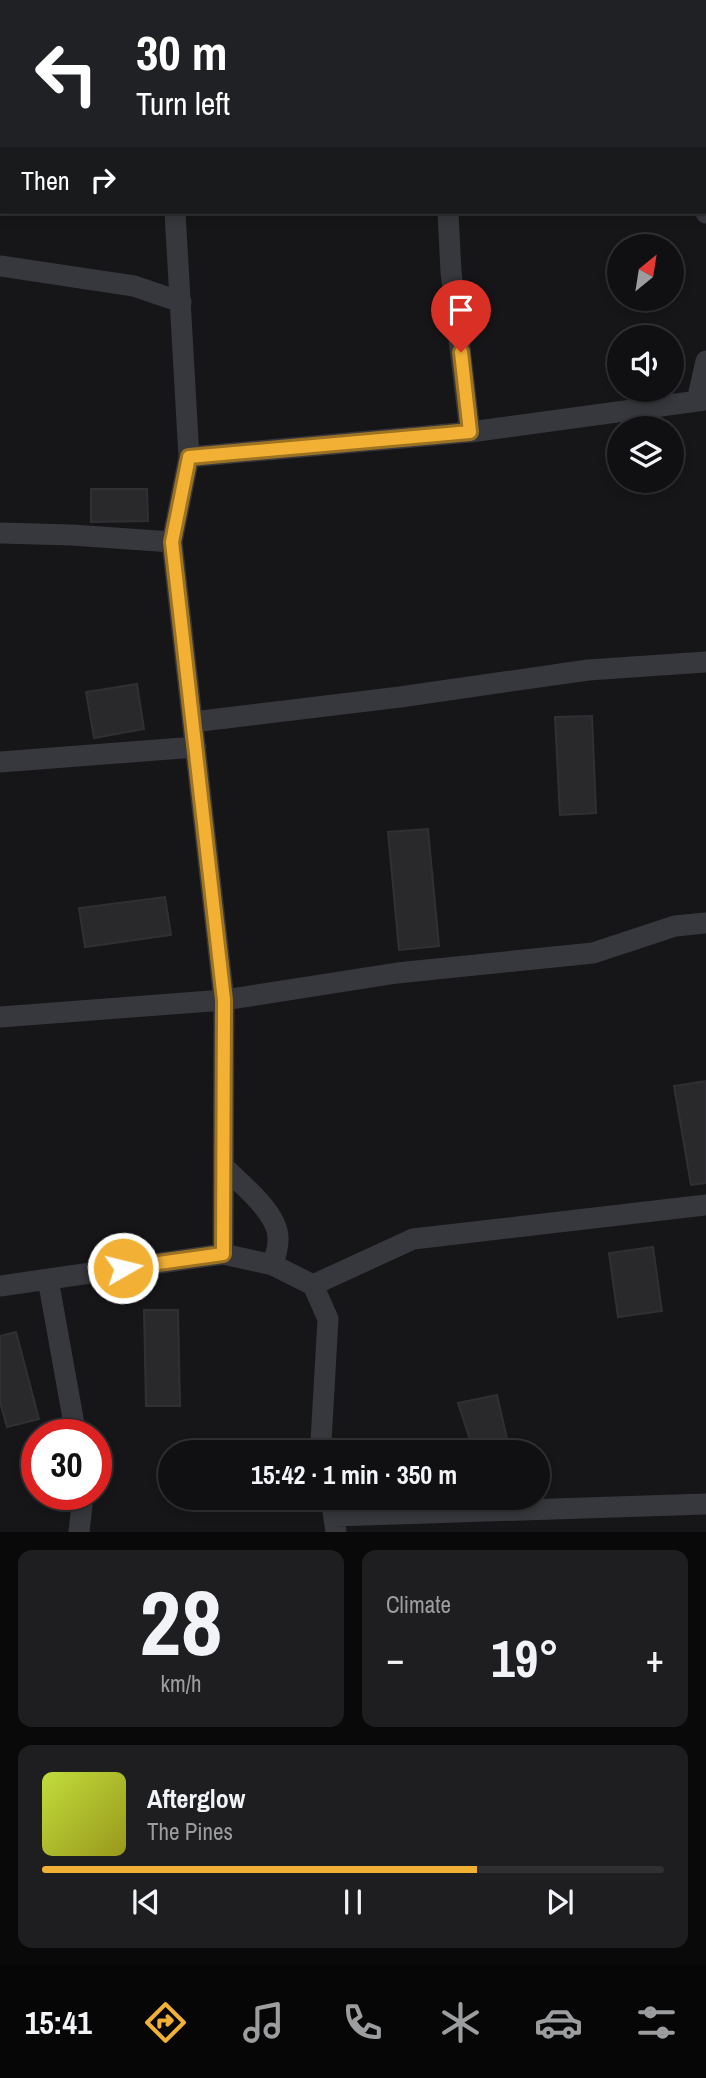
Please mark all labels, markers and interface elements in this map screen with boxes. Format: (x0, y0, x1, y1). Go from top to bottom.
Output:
text: 30 m (136, 19, 228, 85)
icon: left (21, 28, 112, 119)
text: Turn left (136, 82, 230, 125)
icon: right (84, 161, 122, 199)
text: Then (21, 163, 70, 198)
north arrow (607, 234, 684, 312)
map controls (607, 234, 684, 493)
pin (431, 280, 491, 352)
icon: arrive (442, 291, 480, 329)
button: sound (607, 325, 684, 402)
button: layers (607, 416, 684, 493)
position arrow (86, 1231, 160, 1305)
speed limit sign: 30 (21, 1419, 112, 1510)
text: 15:42 · 1 min · 350 m (251, 1457, 457, 1492)
text: 28 (140, 1561, 223, 1683)
text: Climate (386, 1589, 451, 1620)
text: 19° (491, 1623, 559, 1693)
text: − (386, 1633, 404, 1684)
text: + (646, 1633, 664, 1684)
text: km/h (161, 1668, 201, 1699)
text: Afterglow (147, 1781, 245, 1816)
text: The Pines (147, 1816, 233, 1847)
icon: previous (127, 1883, 165, 1921)
icon: pause (334, 1883, 372, 1921)
icon: next (541, 1883, 579, 1921)
icon: directions (141, 1998, 190, 2047)
icon: music (239, 1998, 288, 2047)
icon: phone (338, 1998, 387, 2047)
icon: climate (436, 1998, 485, 2047)
icon: car (534, 1998, 583, 2047)
icon: filters (632, 1998, 681, 2047)
text: 15:41 (25, 2001, 92, 2044)

